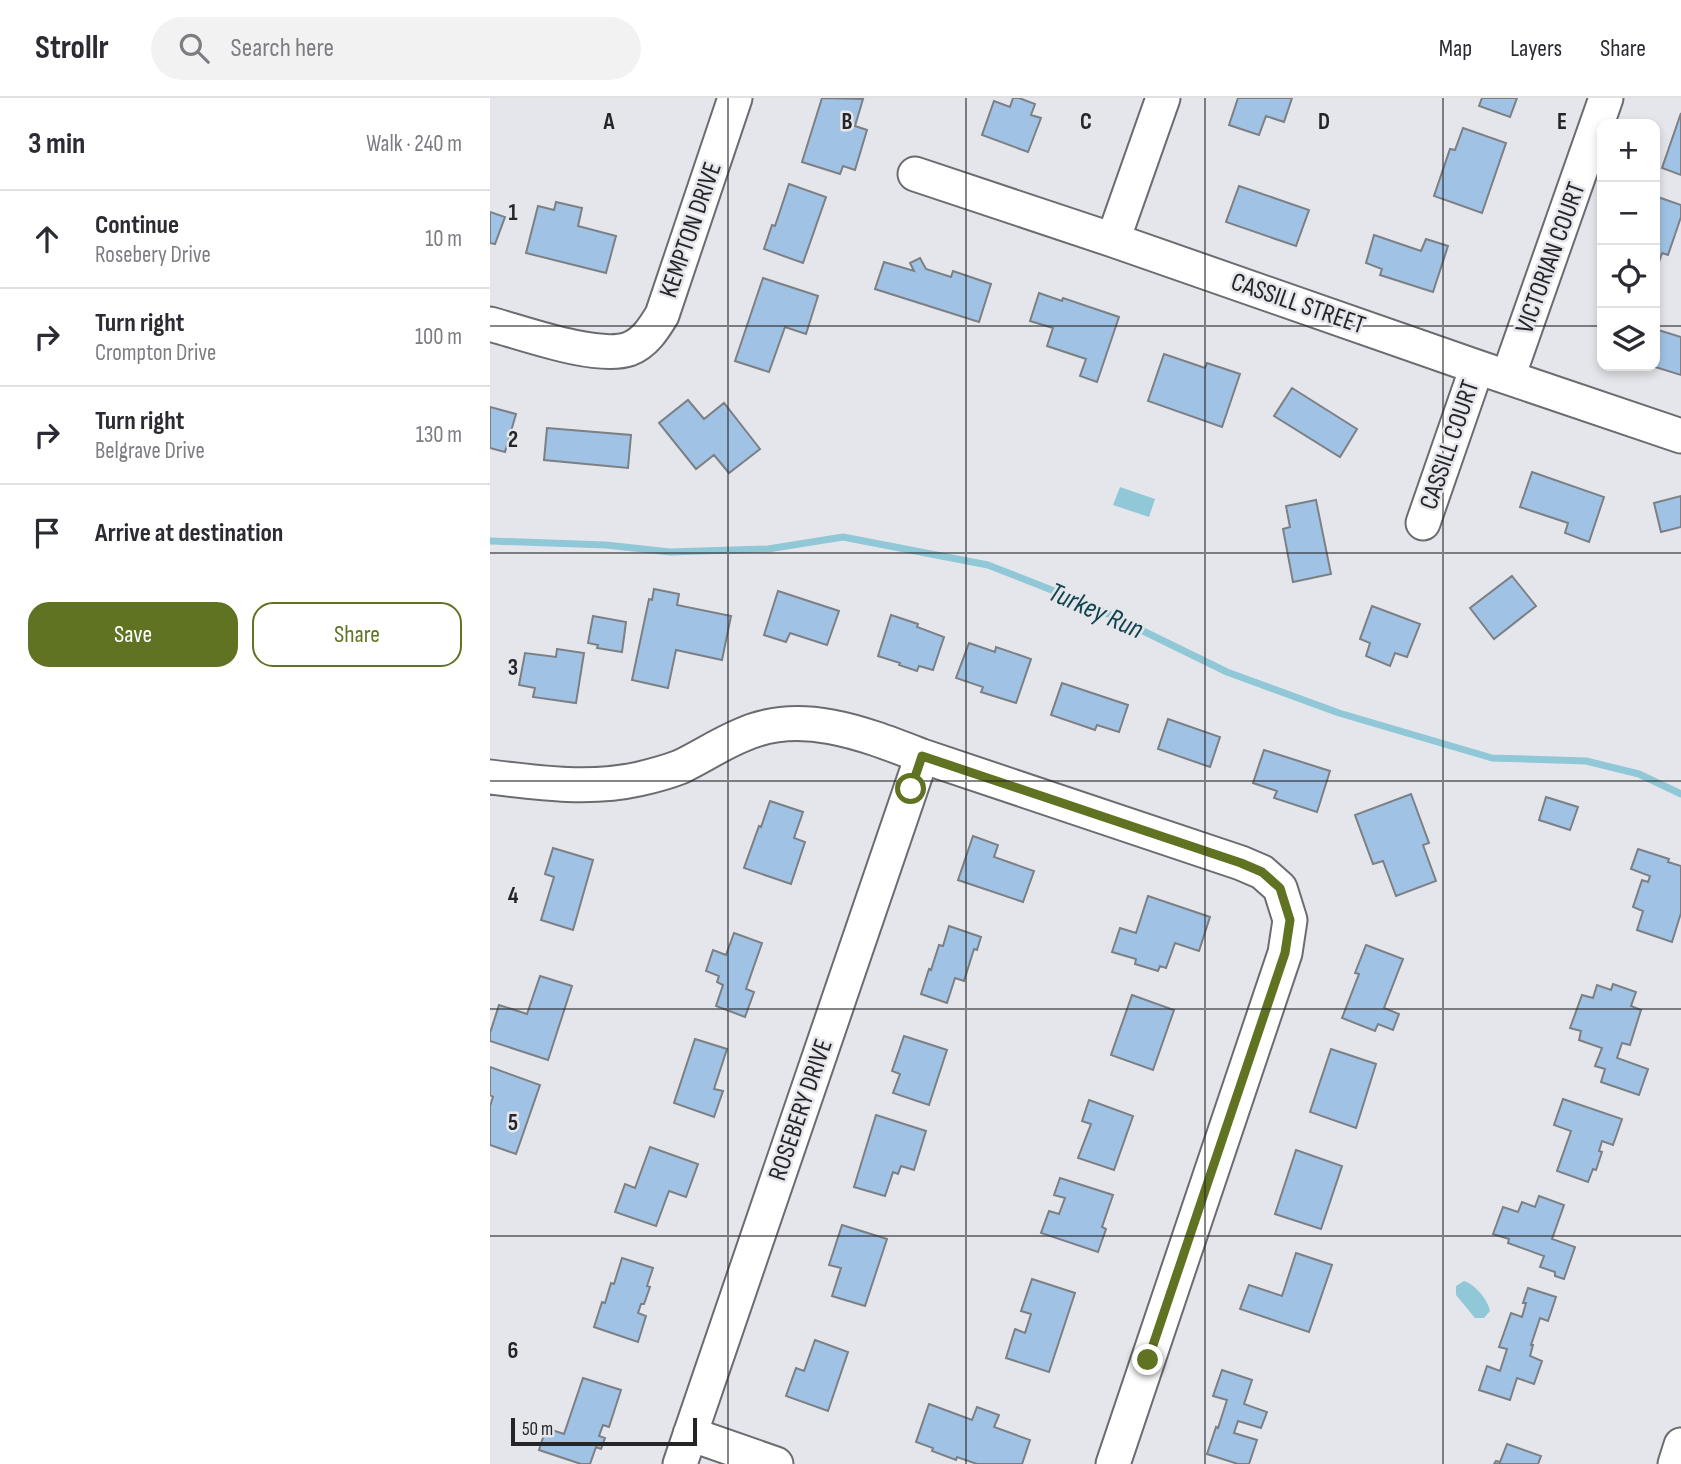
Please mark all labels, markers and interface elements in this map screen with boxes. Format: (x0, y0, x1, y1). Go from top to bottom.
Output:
search box (151, 17, 641, 80)
text: Strollr (35, 28, 109, 68)
icon: search (175, 29, 213, 67)
text: Search here (231, 33, 334, 64)
text: Map (1439, 34, 1472, 63)
text: Layers (1510, 34, 1562, 63)
text: Share (1600, 34, 1646, 63)
text: A (603, 108, 616, 136)
text: B (842, 108, 853, 136)
text: C (1080, 108, 1092, 136)
text: D (1318, 108, 1330, 136)
text: E (1557, 108, 1567, 136)
map controls (1597, 119, 1660, 371)
button: + (1597, 119, 1660, 182)
text: 3 min (28, 126, 85, 162)
text: Walk · 240 m (366, 130, 462, 158)
street label: KEMPTON DRIVE (653, 158, 729, 302)
street label: VICTORIAN COURT (1509, 178, 1593, 338)
button: − (1597, 182, 1660, 245)
text: 1 (508, 199, 518, 227)
text: Continue (95, 210, 179, 241)
icon: ahead (28, 220, 66, 258)
text: 10 m (425, 225, 462, 253)
text: Rosebery Drive (95, 241, 211, 269)
button: locate (1597, 245, 1660, 308)
street label: CASSILL STREET (1227, 267, 1369, 341)
text: Turn right (95, 308, 184, 339)
button: layers (1597, 308, 1660, 371)
icon: right (28, 318, 66, 356)
text: 100 m (415, 323, 462, 351)
text: Crompton Drive (95, 339, 216, 367)
street label: CASSILL COURT (1413, 376, 1487, 514)
text: Turn right (95, 406, 184, 437)
icon: right (28, 416, 66, 454)
text: 130 m (416, 421, 462, 449)
text: 2 (508, 426, 518, 454)
text: Belgrave Drive (95, 437, 205, 465)
icon: arrive (28, 514, 66, 552)
text: Arrive at destination (95, 518, 283, 549)
water label: Turkey Run (1044, 576, 1149, 647)
button: Save (28, 602, 238, 667)
button: Share (252, 602, 462, 667)
text: 3 (508, 654, 518, 682)
route start (895, 773, 926, 804)
text: 4 (508, 882, 519, 910)
street label: ROSEBERY DRIVE (762, 1035, 840, 1185)
text: 5 (508, 1109, 518, 1137)
text: 6 (508, 1337, 518, 1365)
route end (1132, 1344, 1163, 1375)
scale bar (511, 1415, 696, 1447)
text: 50 m (522, 1418, 553, 1441)

